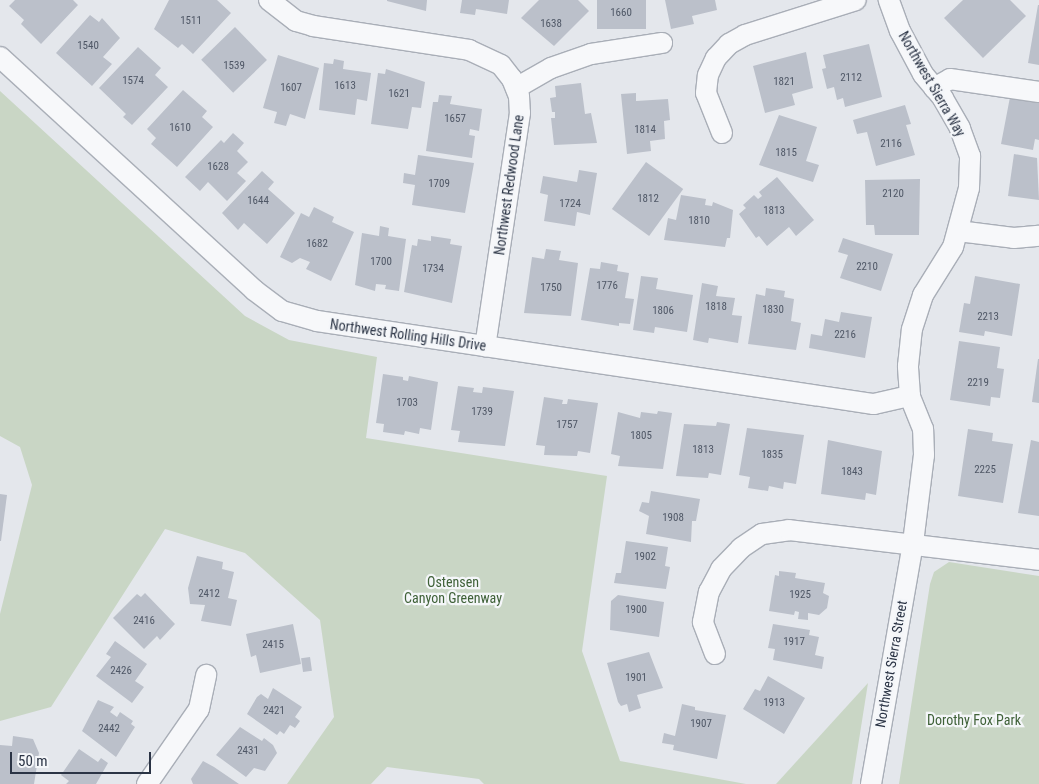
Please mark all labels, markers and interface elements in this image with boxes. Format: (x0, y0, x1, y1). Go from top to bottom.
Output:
house number: 1660 (610, 6, 632, 20)
house number: 1511 (180, 14, 202, 28)
house number: 1638 (540, 17, 562, 31)
street label: Northwest Sierra Way (895, 28, 969, 140)
house number: 1540 (77, 39, 99, 53)
house number: 1539 (223, 59, 245, 73)
house number: 2112 (840, 71, 862, 85)
house number: 1574 (122, 74, 144, 88)
house number: 1821 (773, 75, 795, 89)
house number: 1613 (334, 79, 356, 93)
house number: 1607 (280, 81, 302, 95)
house number: 1621 (388, 87, 410, 101)
house number: 1657 (444, 112, 466, 126)
street label: Northwest Redwood Lane (491, 114, 527, 256)
house number: 1610 (169, 121, 191, 135)
house number: 1814 (634, 123, 656, 137)
house number: 2116 (880, 137, 902, 151)
house number: 1815 (775, 146, 797, 160)
house number: 1628 (207, 160, 229, 174)
house number: 1709 (428, 177, 450, 191)
house number: 2120 (882, 187, 904, 201)
house number: 1812 (637, 192, 659, 206)
house number: 1644 (247, 194, 269, 208)
house number: 1724 (559, 197, 581, 211)
house number: 1813 (763, 204, 785, 218)
house number: 1810 (688, 214, 710, 228)
house number: 1682 (306, 237, 328, 251)
house number: 1700 (370, 255, 392, 269)
house number: 2210 (856, 260, 878, 274)
house number: 1734 (422, 262, 444, 276)
house number: 1776 (596, 279, 618, 293)
house number: 1750 (540, 281, 562, 295)
house number: 1818 (705, 300, 727, 314)
house number: 1830 (762, 303, 784, 317)
house number: 1806 (652, 304, 674, 318)
house number: 2213 (977, 310, 999, 324)
street label: Northwest Rolling Hills Drive (329, 316, 487, 354)
house number: 2216 (834, 328, 856, 342)
house number: 2219 (967, 376, 989, 390)
house number: 1703 (396, 396, 418, 410)
house number: 1739 (471, 405, 493, 419)
house number: 1757 (556, 418, 578, 432)
house number: 1805 (630, 429, 652, 443)
house number: 1813 (692, 443, 714, 457)
house number: 1835 (761, 448, 783, 462)
house number: 2225 (974, 463, 996, 477)
house number: 1843 (841, 465, 863, 479)
house number: 1908 (662, 511, 684, 525)
house number: 1902 (634, 550, 656, 564)
park label: Ostensen Canyon Greenway (404, 574, 502, 606)
house number: 2412 (198, 587, 220, 601)
house number: 1925 (789, 588, 811, 602)
street label: Northwest Sierra Street (872, 599, 910, 729)
house number: 1900 (625, 603, 647, 617)
house number: 2416 (133, 614, 155, 628)
house number: 1917 (783, 635, 805, 649)
house number: 2415 (262, 638, 284, 652)
house number: 2426 (110, 664, 132, 678)
house number: 1901 (625, 671, 647, 685)
house number: 1913 (763, 696, 785, 710)
house number: 2421 (263, 704, 285, 718)
park label: Dorothy Fox Park (927, 712, 1021, 728)
house number: 1907 (690, 717, 712, 731)
house number: 2442 (98, 722, 120, 736)
scale bar (12, 742, 154, 774)
house number: 2431 (237, 744, 259, 758)
text: 50 m (18, 752, 48, 770)

